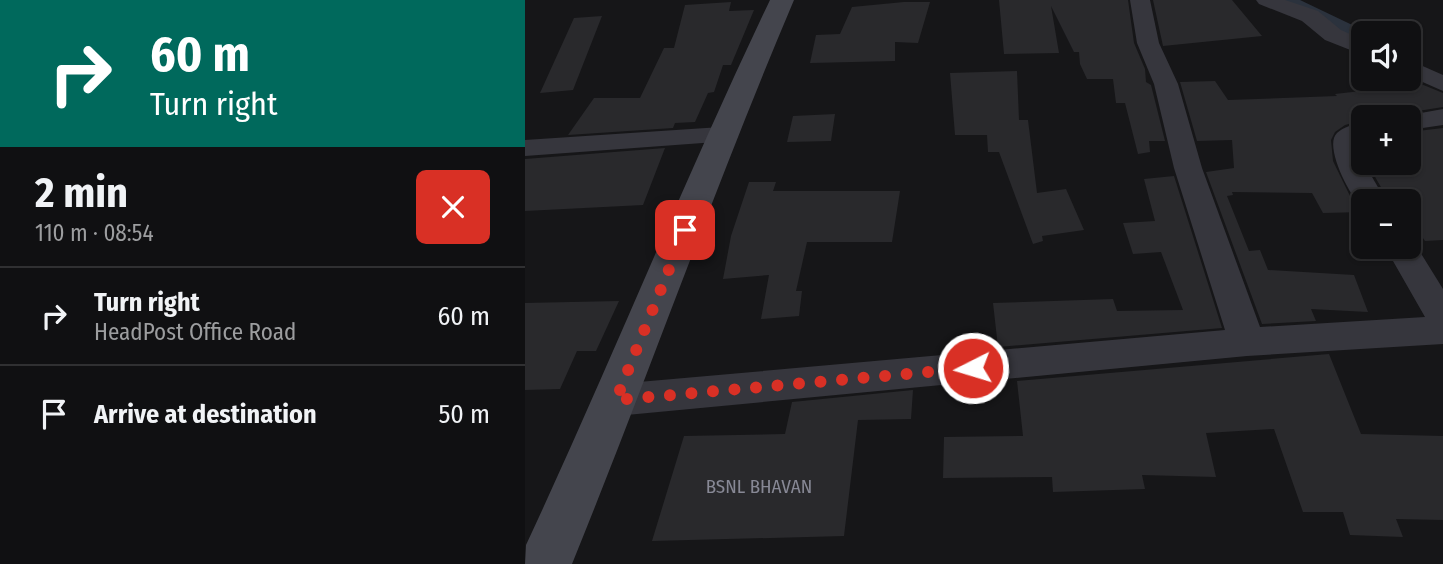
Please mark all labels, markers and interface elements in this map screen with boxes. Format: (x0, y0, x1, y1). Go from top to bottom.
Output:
map controls (1351, 21, 1421, 259)
button: sound (1351, 21, 1421, 91)
text: 60 m (150, 25, 250, 84)
icon: right (35, 28, 126, 119)
text: Turn right (150, 85, 277, 123)
button: + (1351, 105, 1421, 175)
text: 2 min (35, 168, 128, 218)
button: close (416, 170, 490, 244)
button: − (1351, 189, 1421, 259)
pin (655, 200, 715, 260)
icon: arrive (666, 211, 704, 249)
text: 110 m · 08:54 (35, 219, 154, 247)
text: Turn right (94, 287, 200, 318)
icon: right (35, 297, 73, 335)
text: 60 m (437, 301, 490, 332)
text: HeadPost Office Road (94, 318, 296, 346)
position arrow (936, 331, 1010, 405)
icon: arrive (35, 395, 73, 433)
text: Arrive at destination (94, 399, 317, 430)
text: 50 m (438, 399, 490, 430)
house number: BSNL BHAVAN (706, 475, 812, 498)

